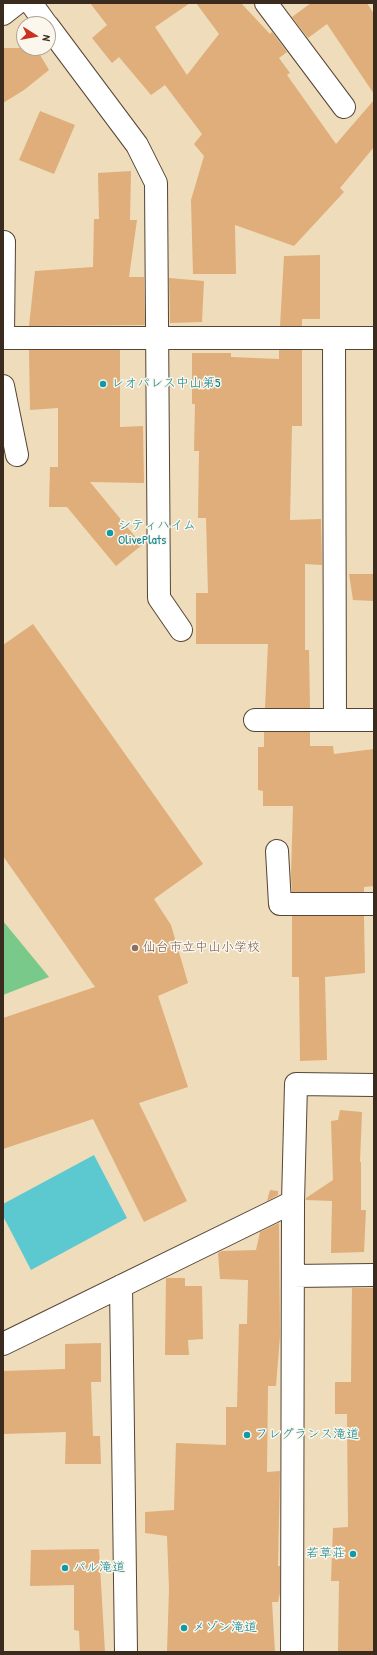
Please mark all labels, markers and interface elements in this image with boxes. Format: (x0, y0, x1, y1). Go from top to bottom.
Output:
north arrow (16, 16, 56, 56)
text: N (39, 34, 54, 42)
place label: レオパレス中山第5 (111, 376, 220, 392)
marker: レオパレス中山第5 (98, 379, 108, 389)
place label: シティハイム OlivePlats (118, 518, 196, 549)
marker: シティハイム OlivePlats (105, 528, 115, 538)
place label: 仙台市立中山小学校 (143, 940, 260, 956)
marker: 仙台市立中山小学校 (130, 943, 140, 953)
place label: フレグランス滝道 (255, 1427, 359, 1443)
marker: フレグランス滝道 (242, 1430, 252, 1440)
place label: 若草荘 (306, 1546, 345, 1562)
marker: 若草荘 (348, 1549, 358, 1559)
place label: パル滝道 (73, 1560, 125, 1576)
marker: パル滝道 (60, 1563, 70, 1573)
place label: メゾン滝道 (192, 1620, 257, 1636)
marker: メゾン滝道 (179, 1623, 189, 1633)

